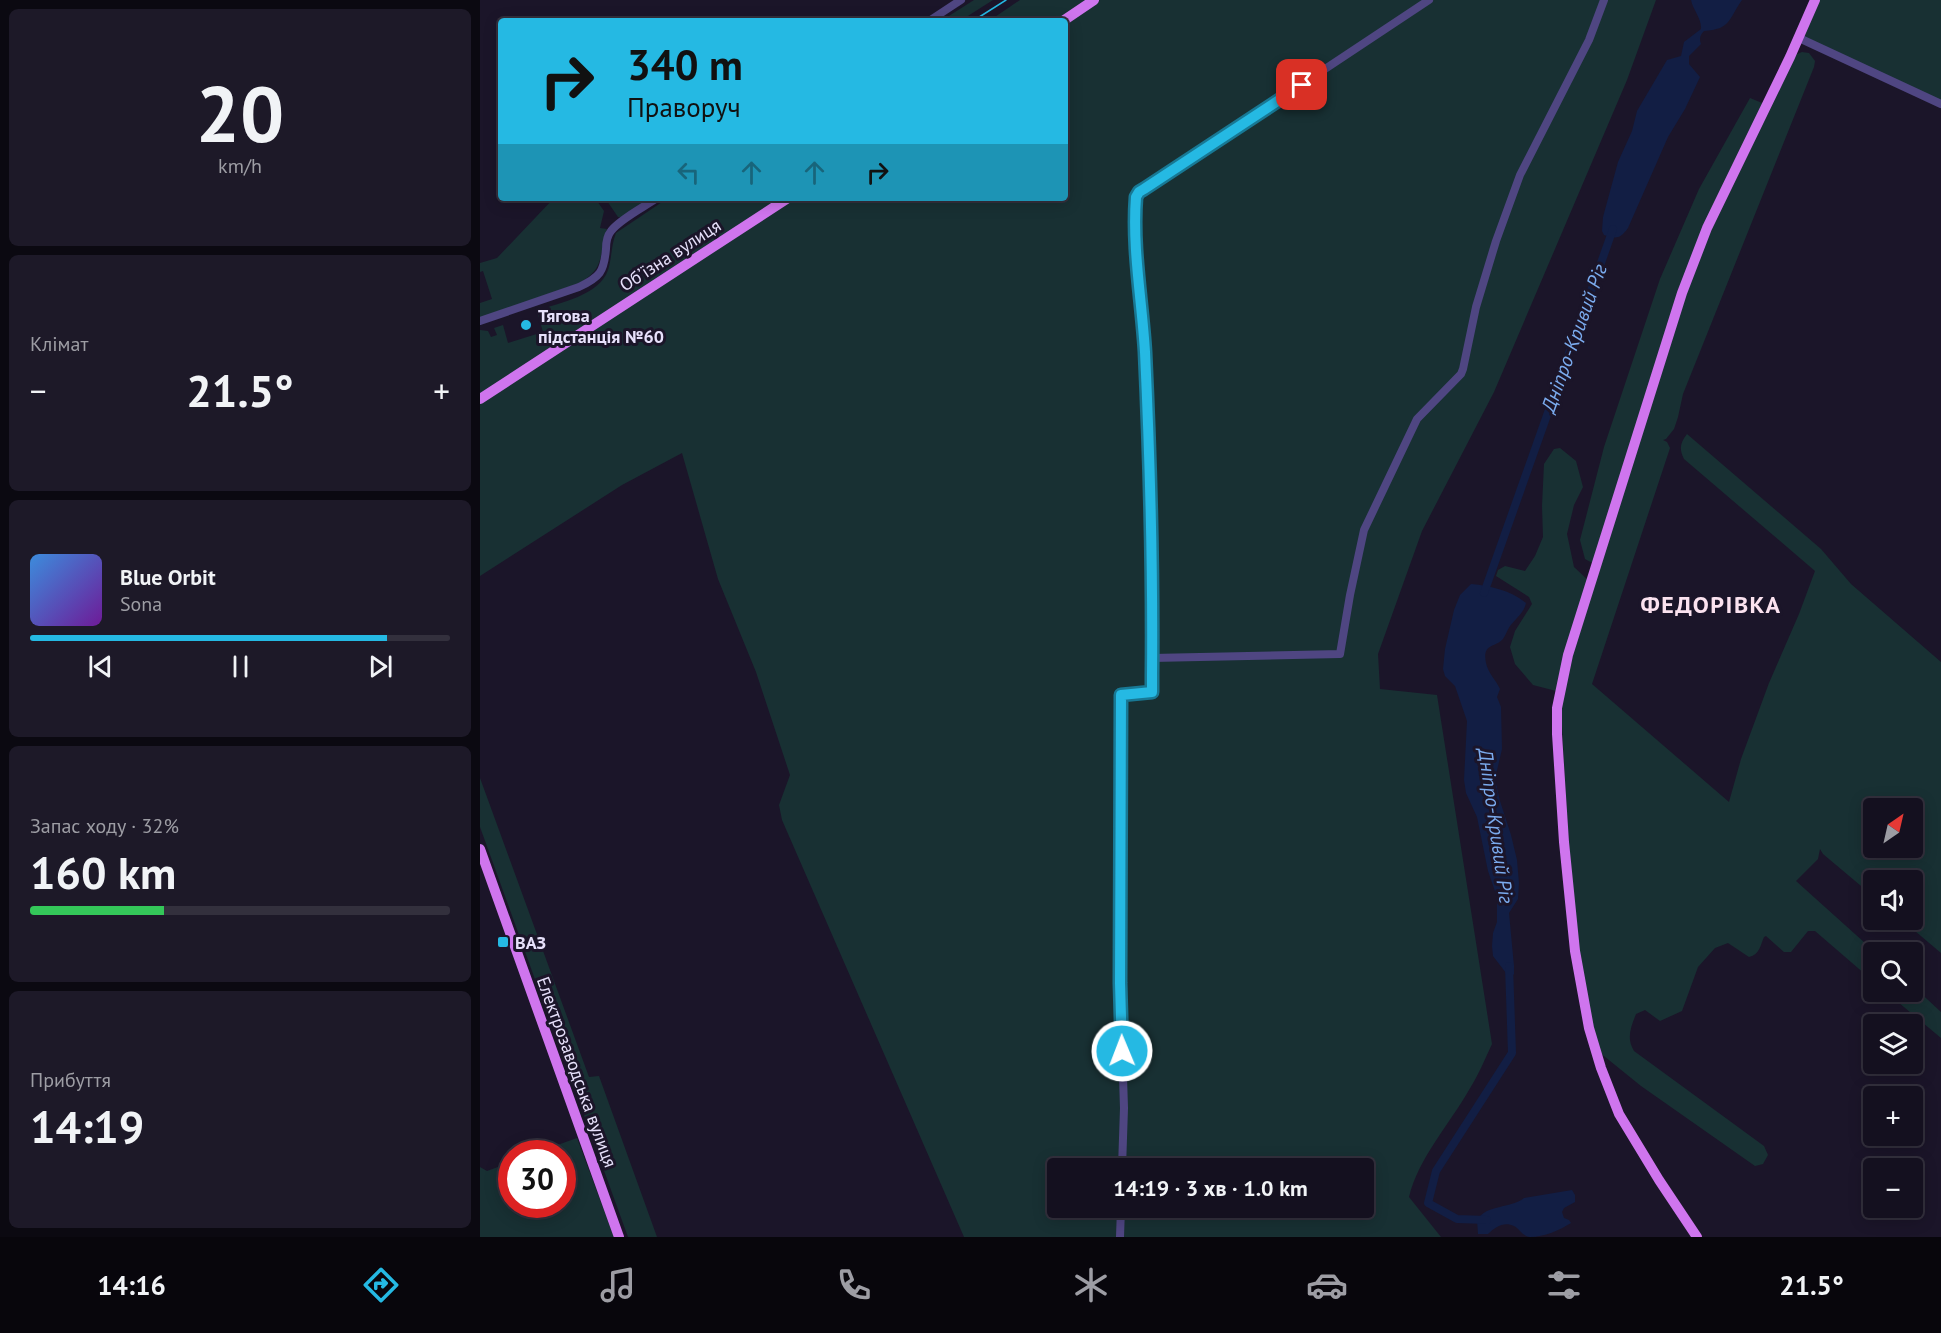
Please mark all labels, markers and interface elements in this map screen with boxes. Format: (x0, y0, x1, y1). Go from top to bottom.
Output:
text: 340 m (627, 37, 743, 92)
icon: right (528, 42, 606, 120)
pin (1276, 59, 1327, 110)
text: 20 (196, 63, 284, 164)
icon: arrive (1285, 68, 1318, 101)
text: Праворуч (627, 90, 741, 124)
text: km/h (218, 153, 262, 179)
icon: left (672, 156, 705, 189)
icon: ahead (735, 156, 768, 189)
icon: ahead (798, 156, 831, 189)
icon: right (861, 156, 894, 189)
street label: Обʼїзна вулиця (615, 214, 725, 296)
water label: Дніпро-Кривий Ріг (1534, 260, 1613, 418)
place label: Тягова підстанція №60 (538, 304, 664, 348)
marker: Тягова підстанція №60 (519, 318, 533, 332)
text: Клімат (30, 331, 88, 357)
text: 21.5° (186, 361, 294, 419)
text: − (30, 369, 47, 412)
text: + (433, 369, 450, 412)
text: Blue Orbit (120, 563, 216, 591)
district label: ФЕДОРІВКА (1640, 589, 1782, 620)
text: Sona (120, 591, 162, 617)
icon: previous (84, 650, 117, 683)
icon: pause (224, 650, 257, 683)
icon: next (364, 650, 397, 683)
water label: Дніпро-Кривий Ріг (1472, 745, 1520, 905)
north arrow (1863, 798, 1923, 858)
map controls (1863, 798, 1923, 1218)
text: Запас ходу · 32% (30, 813, 179, 839)
text: 160 km (30, 843, 176, 901)
button: sound (1863, 870, 1923, 930)
place label: ВАЗ (515, 931, 546, 954)
marker: ВАЗ (496, 935, 510, 949)
button: search (1863, 942, 1923, 1002)
street label: Електрозаводська вулиця (532, 973, 622, 1171)
button: layers (1863, 1014, 1923, 1074)
position arrow (1090, 1019, 1154, 1083)
text: Прибуття (30, 1067, 111, 1093)
button: + (1863, 1086, 1923, 1146)
text: 14:19 (30, 1097, 144, 1155)
speed limit sign: 30 (498, 1140, 576, 1218)
button: − (1863, 1158, 1923, 1218)
text: 14:19 · 3 хв · 1.0 km (1113, 1174, 1308, 1202)
icon: directions (360, 1264, 402, 1306)
icon: music (597, 1264, 639, 1306)
icon: phone (833, 1264, 875, 1306)
icon: climate (1070, 1264, 1112, 1306)
icon: car (1306, 1264, 1348, 1306)
icon: filters (1543, 1264, 1585, 1306)
text: 14:16 (97, 1268, 166, 1302)
text: 21.5° (1779, 1268, 1844, 1302)

